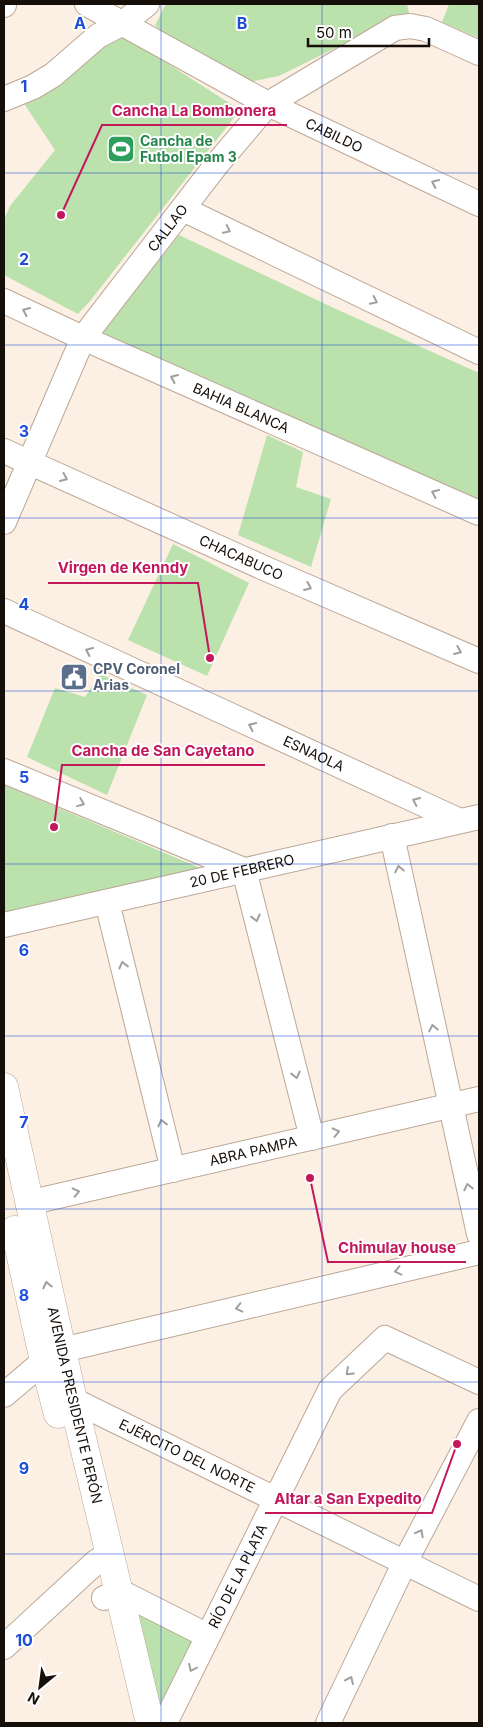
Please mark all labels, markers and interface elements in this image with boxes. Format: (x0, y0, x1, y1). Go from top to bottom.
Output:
text: A (74, 13, 86, 33)
text: B (237, 13, 247, 33)
scale bar (308, 15, 429, 47)
text: 50 m (316, 23, 352, 42)
text: 1 (21, 76, 27, 96)
callout: Cancha La Bombonera (102, 95, 287, 125)
text: Cancha La Bombonera (112, 101, 276, 120)
street label: CABILDO (303, 114, 366, 156)
place label: Cancha de Futbol Epam 3 (140, 132, 237, 165)
sports icon: Cancha de Futbol Epam 3 (106, 134, 136, 164)
one-way arrow (431, 179, 440, 189)
street label: CALLAO (144, 201, 191, 255)
one-way arrow (222, 224, 231, 235)
text: 2 (19, 249, 29, 269)
one-way arrow (369, 295, 378, 305)
one-way arrow (22, 307, 31, 317)
one-way arrow (170, 374, 179, 385)
street label: BAHIA BLANCA (190, 379, 292, 436)
text: 3 (19, 421, 29, 441)
one-way arrow (59, 472, 68, 483)
one-way arrow (431, 489, 440, 500)
street label: CHACABUCO (197, 531, 286, 583)
callout: Virgen de Kenndy (48, 553, 198, 583)
text: Virgen de Kenndy (58, 558, 188, 577)
one-way arrow (303, 581, 312, 592)
text: 4 (19, 594, 30, 614)
one-way arrow (453, 645, 462, 656)
one-way arrow (85, 646, 94, 657)
place label: CPV Coronel Arias (93, 660, 180, 693)
public building icon: CPV Coronel Arias (59, 662, 89, 692)
one-way arrow (248, 722, 257, 732)
street label: ESNAOLA (281, 732, 348, 775)
callout: Cancha de San Cayetano (62, 735, 265, 765)
text: Cancha de San Cayetano (72, 741, 255, 760)
text: 5 (19, 767, 29, 787)
one-way arrow (76, 797, 85, 808)
one-way arrow (412, 797, 421, 807)
street label: 20 DE FEBRERO (188, 850, 296, 891)
one-way arrow (395, 865, 405, 874)
one-way arrow (250, 913, 261, 922)
text: 6 (19, 940, 29, 960)
one-way arrow (118, 960, 129, 969)
one-way arrow (429, 1024, 439, 1033)
one-way arrow (290, 1071, 301, 1080)
text: 7 (19, 1112, 29, 1132)
one-way arrow (157, 1118, 168, 1127)
one-way arrow (332, 1127, 341, 1138)
street label: ABRA PAMPA (208, 1132, 299, 1169)
one-way arrow (463, 1182, 474, 1191)
one-way arrow (71, 1187, 80, 1198)
callout: Chimulay house (328, 1232, 466, 1262)
text: Chimulay house (338, 1238, 456, 1257)
one-way arrow (393, 1265, 402, 1276)
one-way arrow (42, 1281, 53, 1290)
text: 8 (19, 1285, 29, 1305)
one-way arrow (235, 1302, 244, 1313)
street label: AVENIDA PRESIDENTE PERÓN (45, 1305, 106, 1505)
one-way arrow (346, 1366, 355, 1375)
street label: EJÉRCITO DEL NORTE (116, 1415, 258, 1496)
text: 9 (19, 1458, 29, 1478)
callout: Altar a San Expedito (265, 1483, 432, 1513)
text: Altar a San Expedito (274, 1489, 422, 1508)
street label: RÍO DE LA PLATA (204, 1521, 271, 1631)
one-way arrow (414, 1530, 424, 1539)
text: 10 (15, 1630, 33, 1650)
north arrow (15, 1662, 65, 1712)
one-way arrow (188, 1663, 199, 1672)
one-way arrow (344, 1676, 354, 1685)
text: N (25, 1689, 42, 1709)

